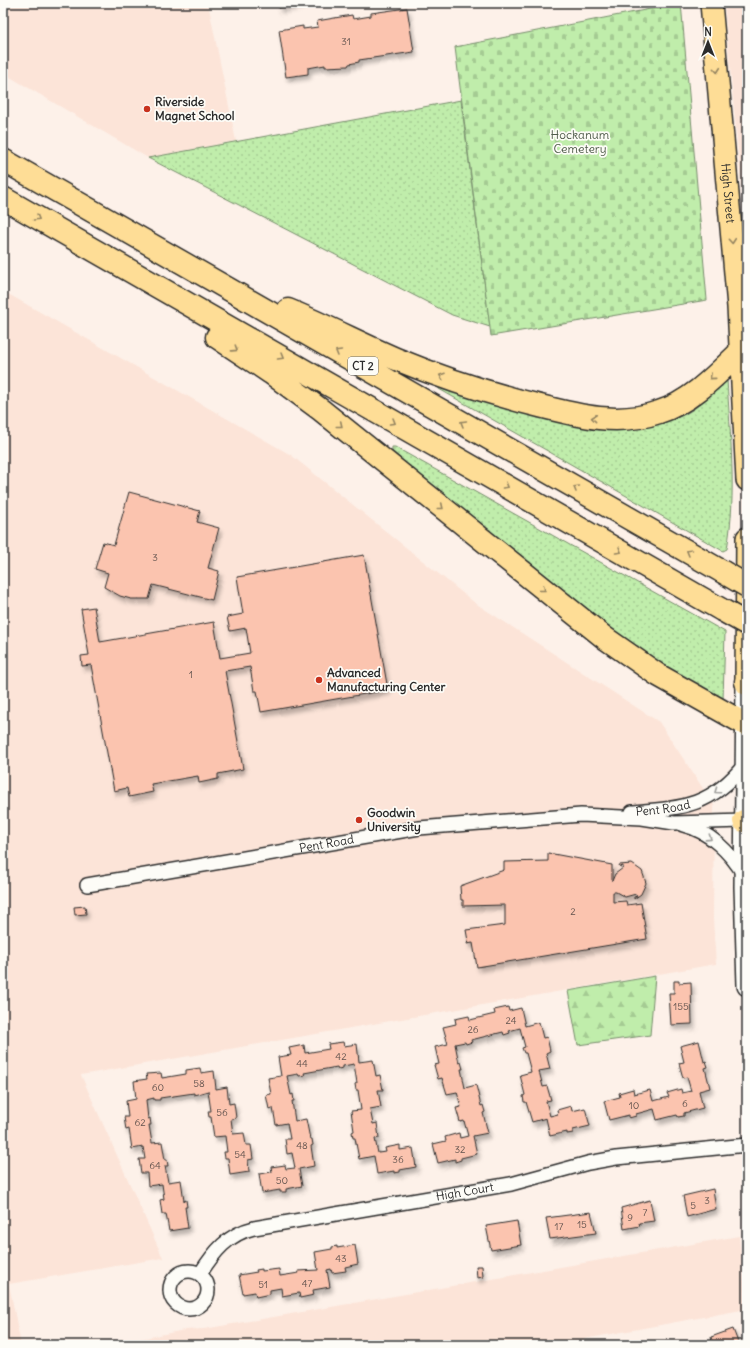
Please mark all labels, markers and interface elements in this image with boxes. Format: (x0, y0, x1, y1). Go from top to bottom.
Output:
north arrow (688, 22, 728, 62)
text: N (704, 25, 712, 39)
house number: 31 (341, 35, 351, 48)
one-way arrow (712, 67, 721, 73)
place label: Riverside Magnet School (155, 94, 235, 124)
marker: Riverside Magnet School (142, 104, 152, 114)
park label: Hockanum Cemetery (551, 127, 610, 156)
street label: High Street (718, 163, 739, 224)
one-way arrow (33, 213, 40, 220)
one-way arrow (727, 238, 736, 244)
one-way arrow (231, 344, 238, 351)
one-way arrow (335, 349, 342, 356)
one-way arrow (276, 353, 284, 360)
road number: CT 2 (348, 357, 378, 375)
one-way arrow (438, 373, 445, 381)
one-way arrow (710, 373, 717, 380)
one-way arrow (591, 413, 597, 422)
one-way arrow (389, 417, 396, 424)
one-way arrow (336, 421, 343, 428)
one-way arrow (460, 421, 467, 428)
one-way arrow (502, 482, 509, 489)
one-way arrow (573, 485, 580, 492)
one-way arrow (437, 502, 444, 509)
one-way arrow (615, 546, 622, 553)
one-way arrow (686, 550, 693, 557)
house number: 3 (152, 551, 158, 564)
one-way arrow (538, 584, 545, 591)
place label: Advanced Manufacturing Center (327, 665, 445, 695)
house number: 1 (189, 668, 193, 681)
marker: Advanced Manufacturing Center (314, 675, 324, 685)
one-way arrow (714, 786, 721, 794)
street label: Pent Road (635, 796, 692, 819)
place label: Goodwin University (367, 805, 421, 835)
marker: Goodwin University (354, 815, 364, 825)
street label: Pent Road (298, 831, 355, 855)
one-way arrow (705, 833, 712, 841)
house number: 2 (570, 905, 576, 918)
house number: 155 (673, 1000, 689, 1013)
house number: 24 (505, 1014, 517, 1027)
house number: 26 (467, 1023, 479, 1036)
house number: 42 (335, 1050, 347, 1063)
house number: 44 (296, 1057, 308, 1070)
house number: 58 (193, 1077, 205, 1090)
house number: 60 (152, 1081, 164, 1094)
house number: 6 (682, 1097, 688, 1110)
house number: 10 (629, 1099, 639, 1112)
house number: 56 (216, 1106, 228, 1119)
house number: 62 (134, 1116, 146, 1129)
house number: 48 (296, 1139, 308, 1152)
house number: 32 (454, 1143, 466, 1156)
house number: 54 (234, 1148, 246, 1161)
house number: 36 (392, 1153, 404, 1166)
house number: 64 (149, 1159, 161, 1172)
house number: 50 (276, 1174, 288, 1187)
street label: High Court (435, 1179, 495, 1204)
house number: 3 (704, 1194, 710, 1207)
house number: 5 (690, 1199, 696, 1212)
house number: 7 (643, 1206, 648, 1219)
house number: 9 (627, 1211, 633, 1224)
house number: 15 (577, 1218, 587, 1231)
house number: 17 (555, 1220, 564, 1233)
house number: 43 (335, 1252, 347, 1265)
house number: 47 (302, 1277, 312, 1290)
house number: 51 (258, 1278, 268, 1291)

